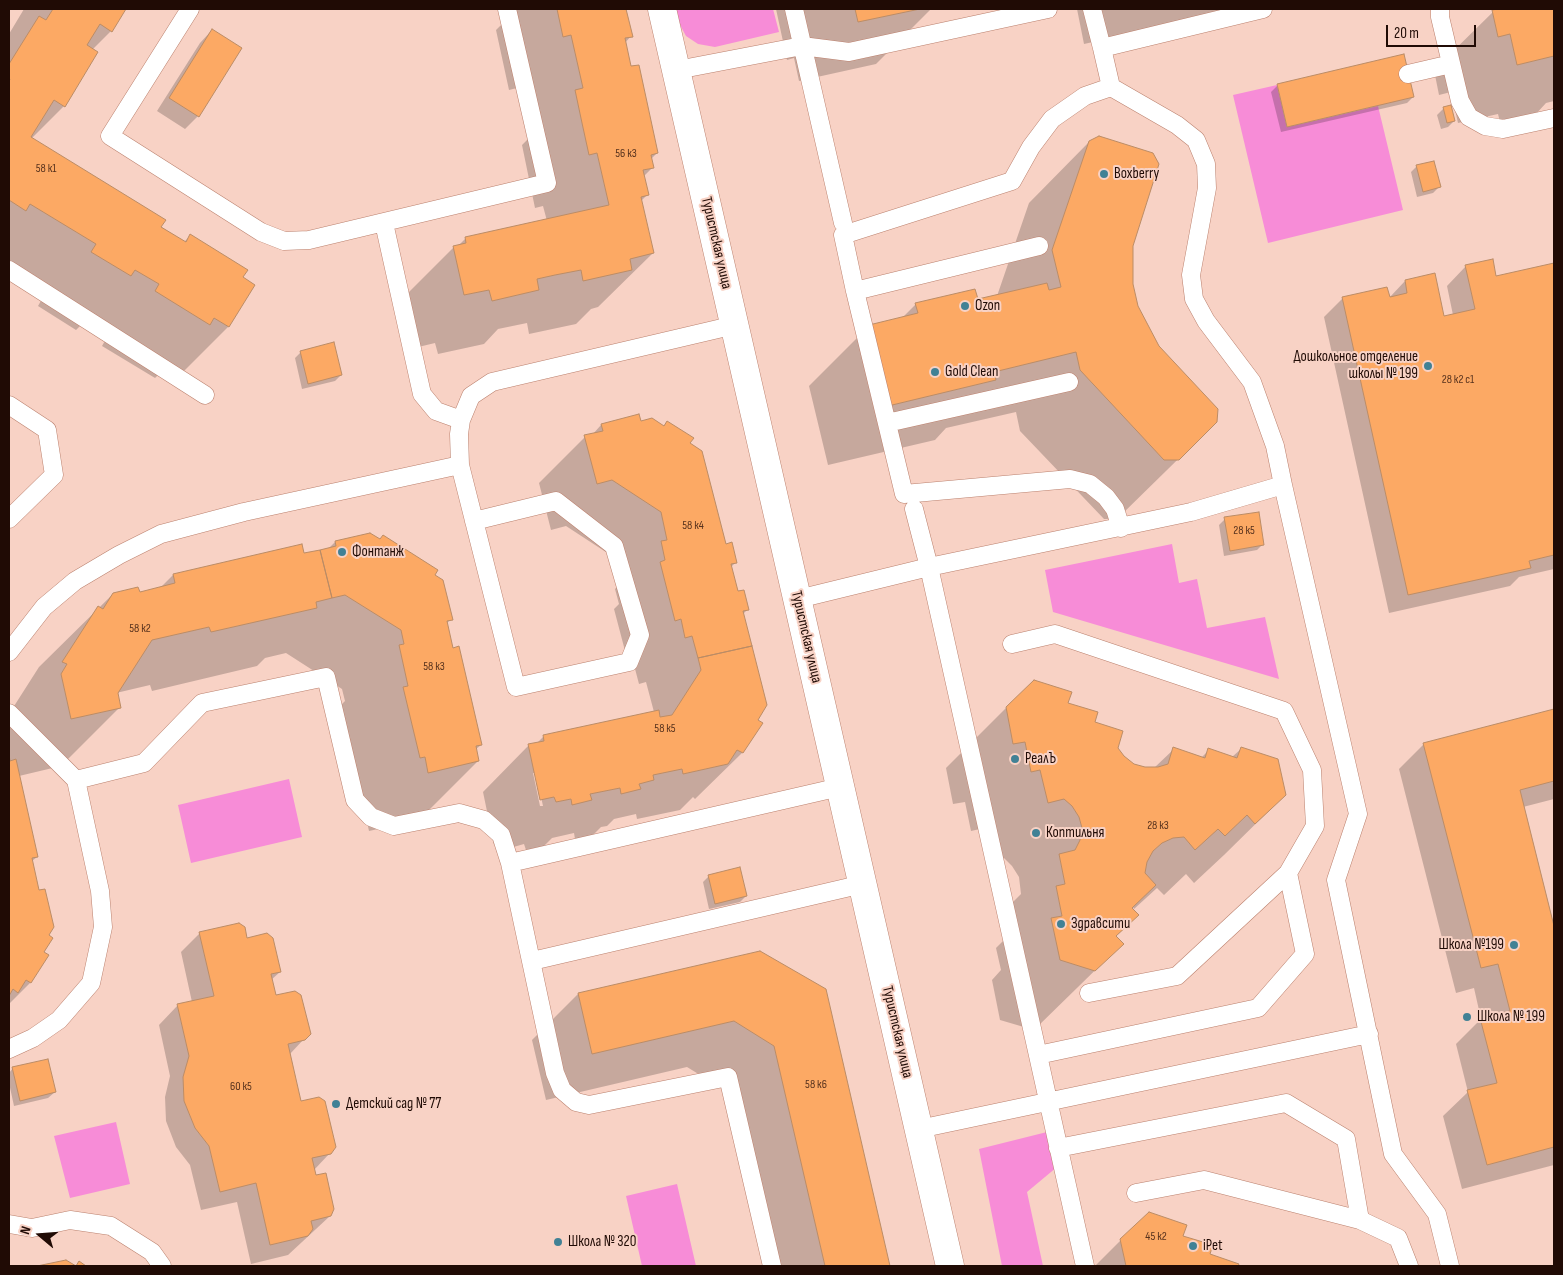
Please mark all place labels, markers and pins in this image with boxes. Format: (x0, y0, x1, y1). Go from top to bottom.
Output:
place label: Boxberry (1114, 165, 1159, 183)
marker: Boxberry (1098, 168, 1110, 180)
place label: Ozon (975, 297, 1000, 315)
marker: Ozon (959, 300, 971, 312)
place label: Дошкольное отделение школы № 199 (1293, 348, 1418, 383)
marker: Дошкольное отделение школы № 199 (1422, 360, 1434, 372)
place label: Gold Clean (945, 363, 998, 381)
marker: Gold Clean (929, 366, 941, 378)
place label: Фонтанж (352, 543, 404, 561)
marker: Фонтанж (336, 546, 348, 558)
place label: РеалЪ (1025, 750, 1056, 768)
marker: РеалЪ (1009, 753, 1021, 765)
place label: Коптильня (1046, 824, 1104, 842)
marker: Коптильня (1030, 827, 1042, 839)
place label: Здравсити (1071, 915, 1130, 933)
marker: Здравсити (1055, 918, 1067, 930)
place label: Школа №199 (1439, 936, 1504, 954)
marker: Школа №199 (1508, 939, 1520, 951)
place label: Школа № 199 (1477, 1008, 1545, 1026)
marker: Школа № 199 (1461, 1011, 1473, 1023)
place label: Детский сад № 77 (346, 1095, 441, 1113)
marker: Детский сад № 77 (330, 1098, 342, 1110)
place label: Школа № 320 (568, 1233, 636, 1251)
marker: Школа № 320 (552, 1236, 564, 1248)
place label: iРet (1203, 1237, 1223, 1255)
marker: iРet (1187, 1240, 1199, 1252)

